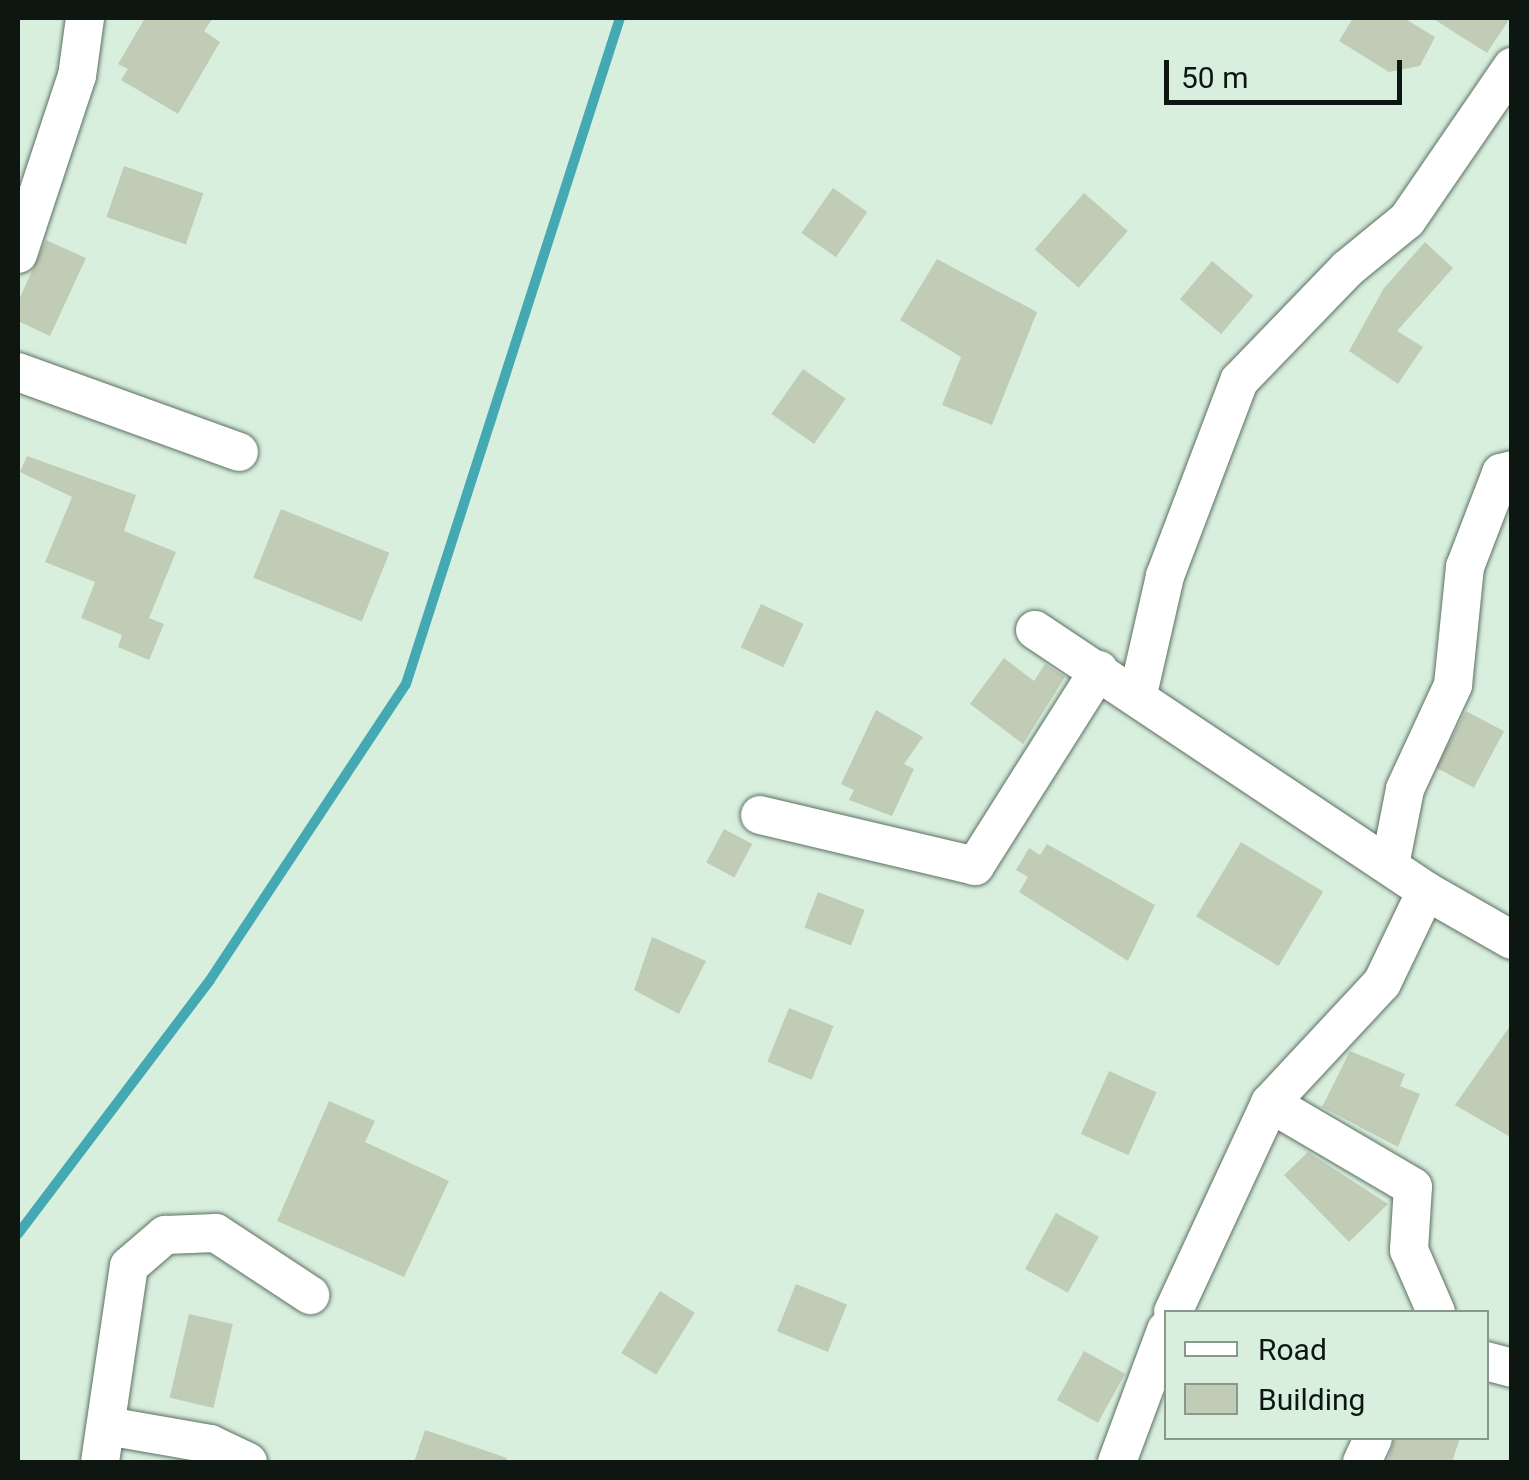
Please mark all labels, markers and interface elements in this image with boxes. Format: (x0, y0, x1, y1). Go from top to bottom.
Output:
scale bar (1169, 40, 1406, 102)
text: 50 m (1181, 60, 1248, 95)
legend (1164, 1310, 1489, 1440)
text: Road (1258, 1332, 1327, 1367)
text: Building (1258, 1382, 1365, 1417)

